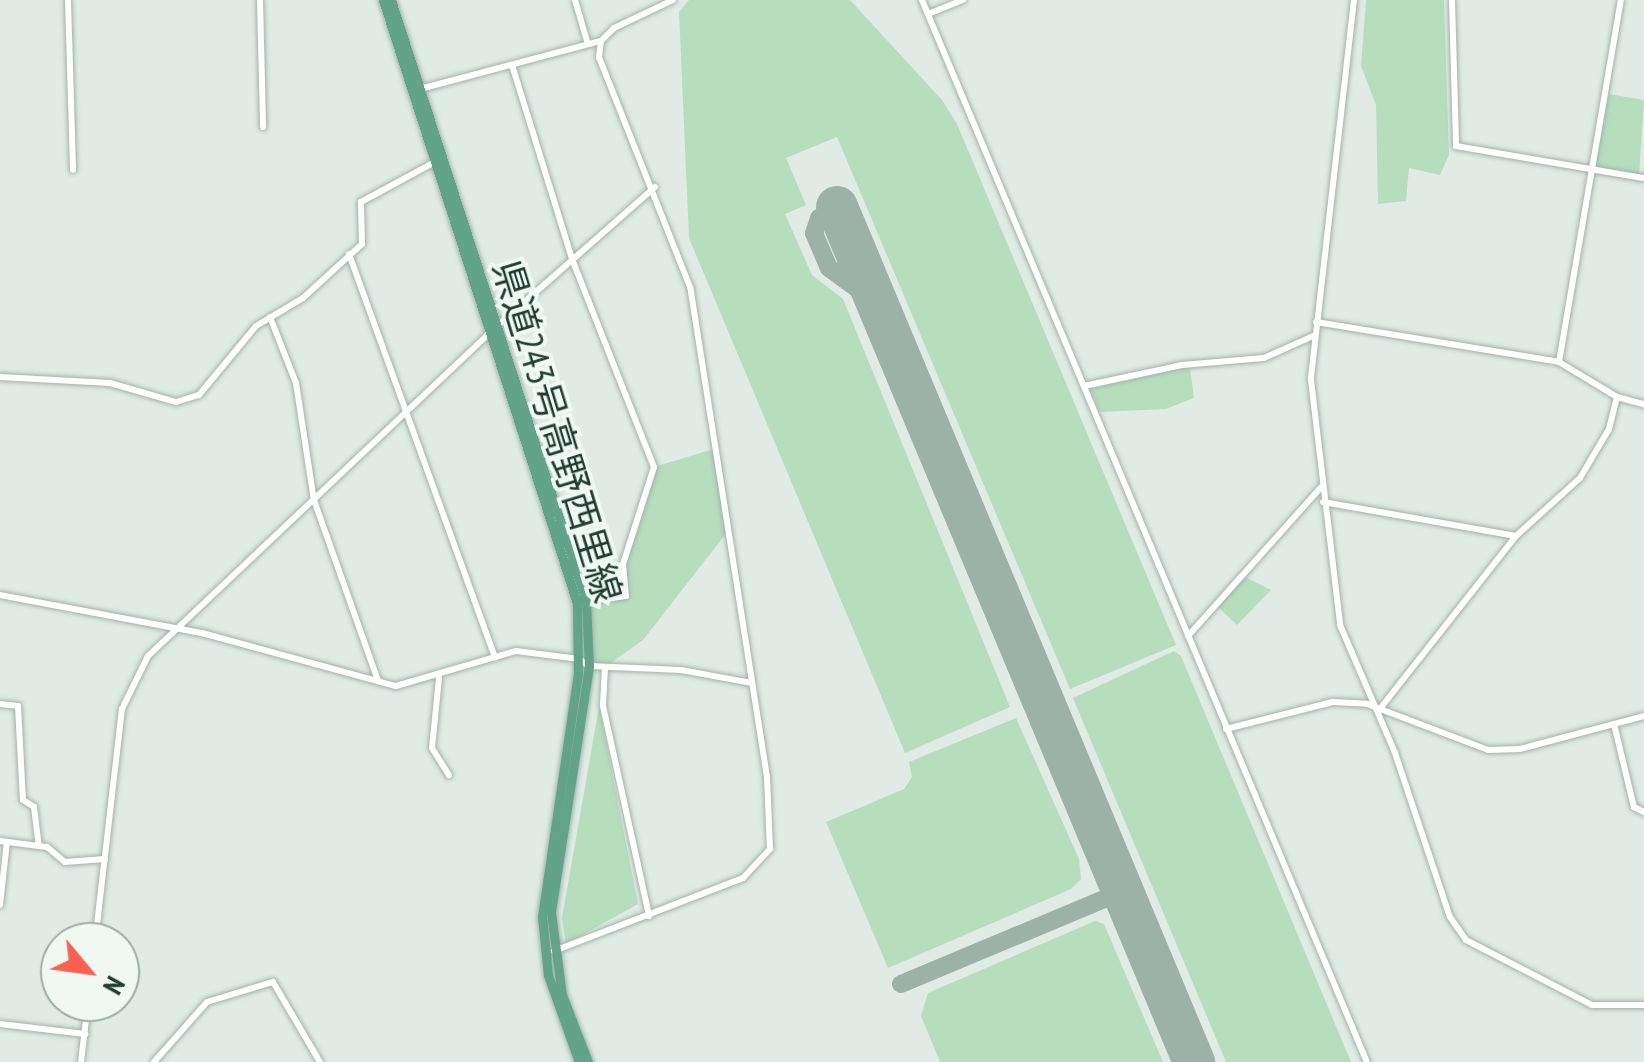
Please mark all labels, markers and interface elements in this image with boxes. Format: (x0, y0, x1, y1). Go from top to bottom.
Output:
street label: 県道243号高野西里線 (484, 254, 632, 608)
north arrow (40, 922, 140, 1022)
text: N (95, 970, 135, 1001)

